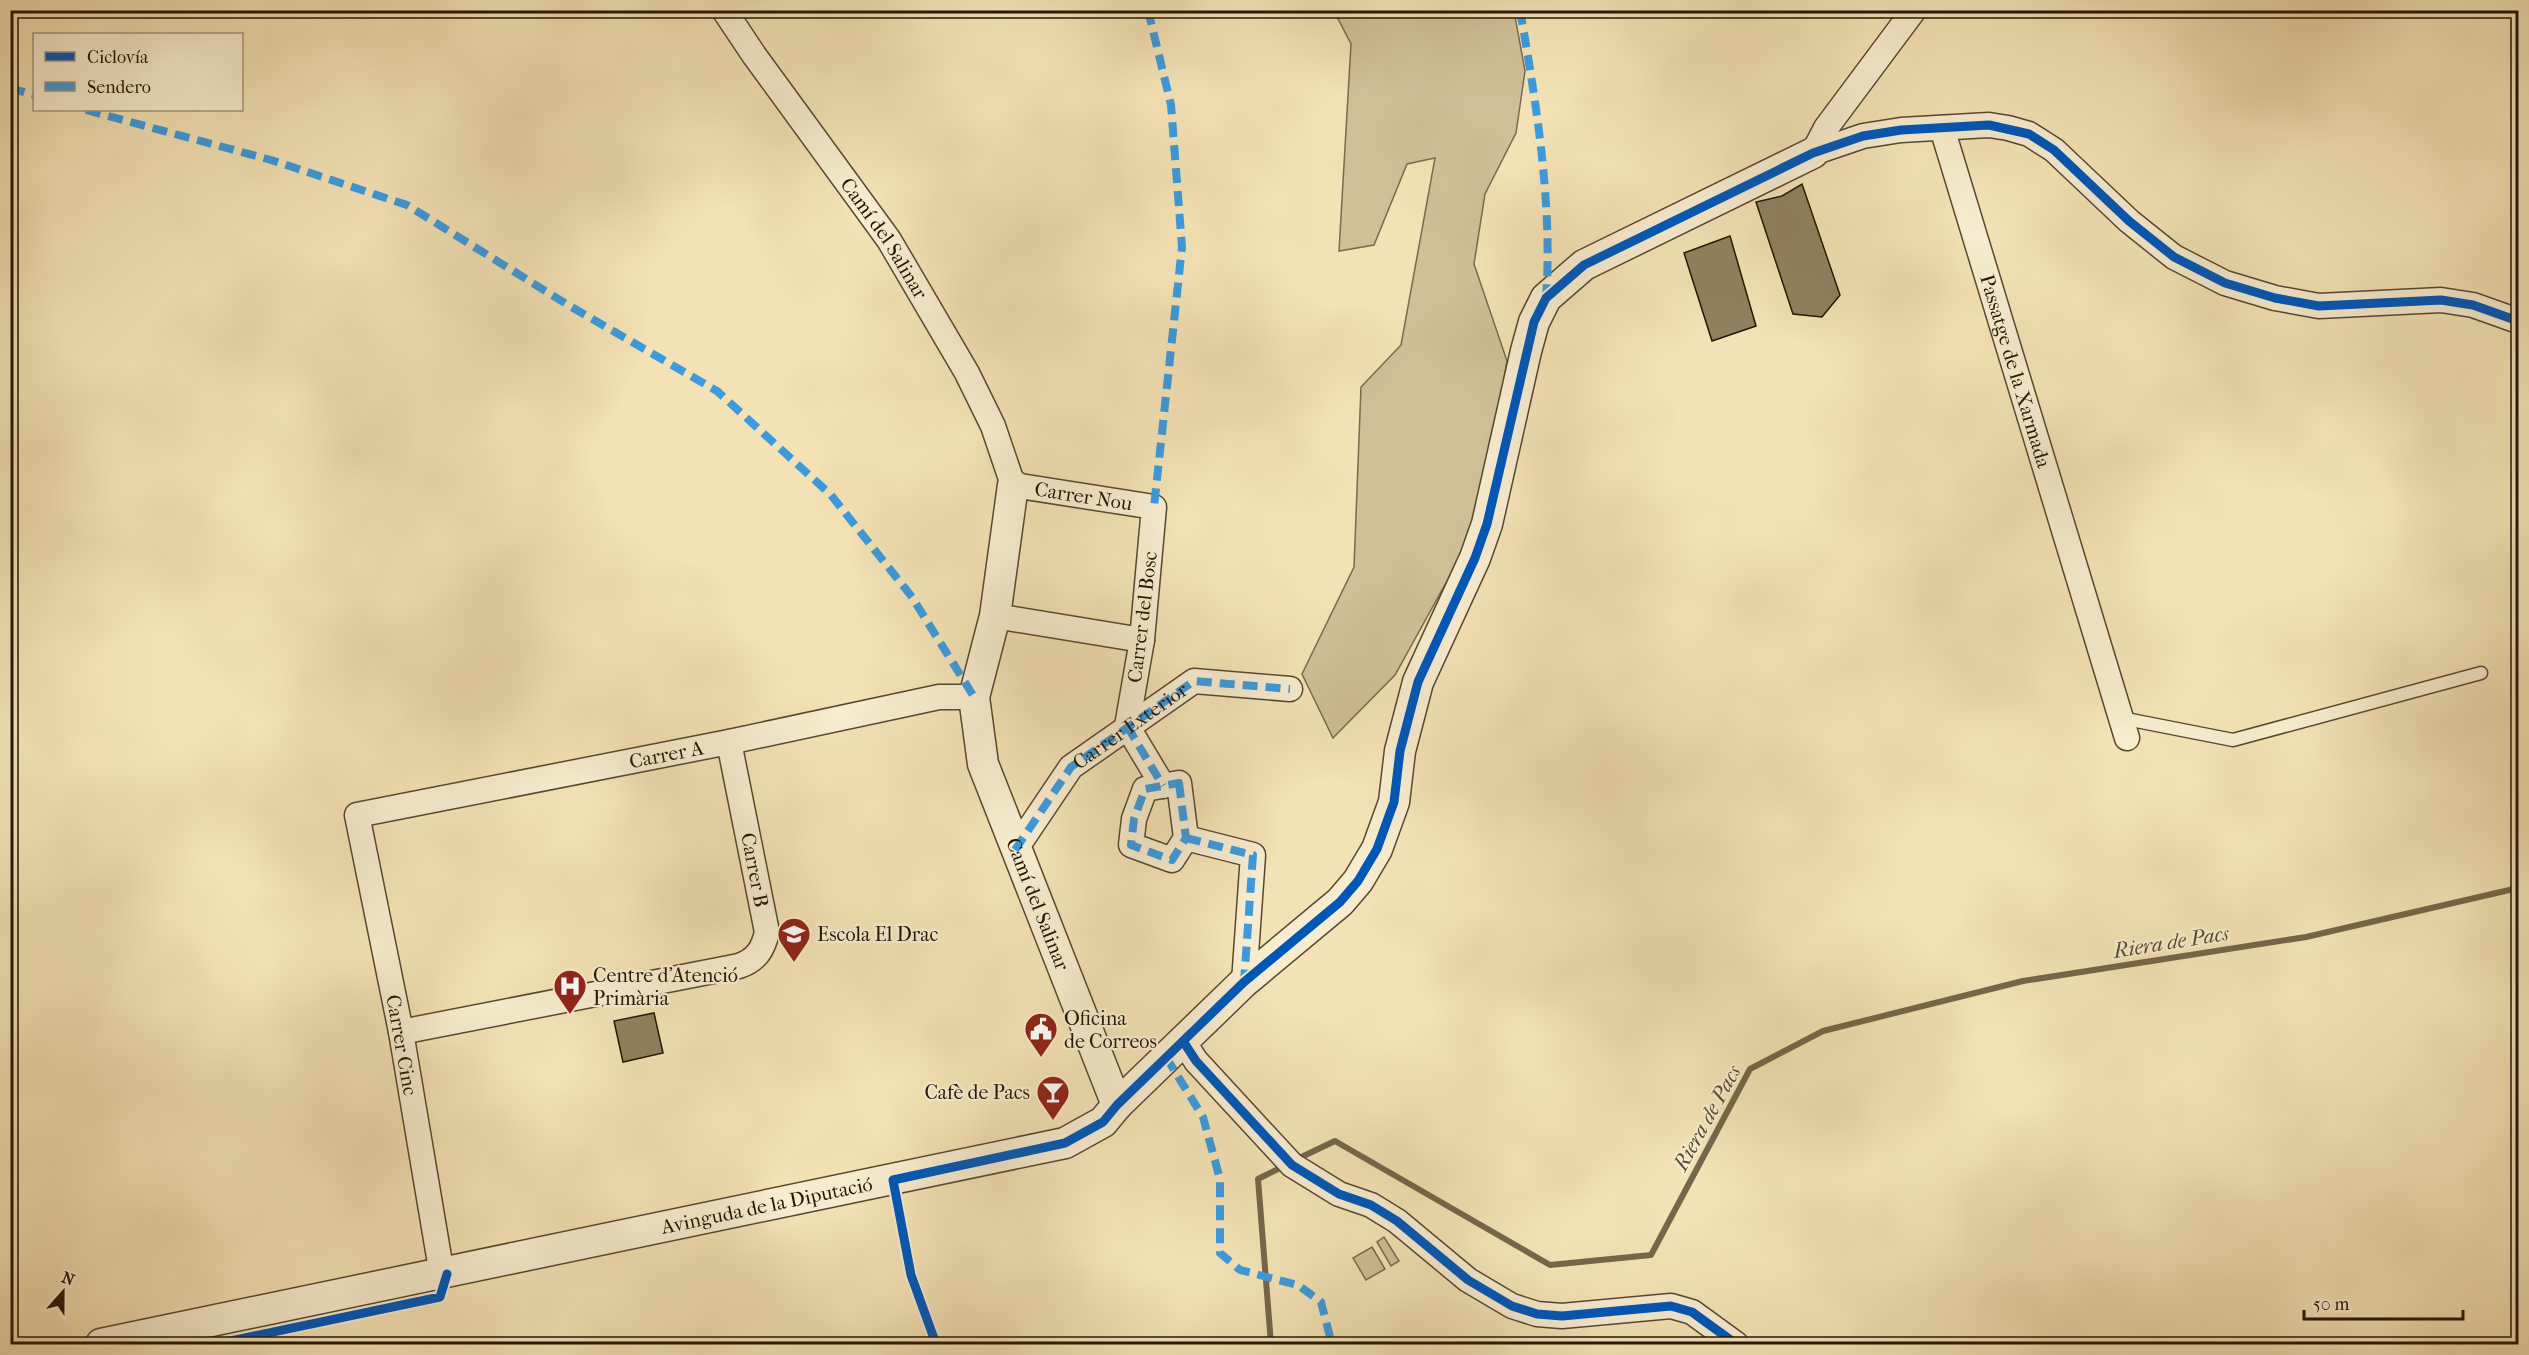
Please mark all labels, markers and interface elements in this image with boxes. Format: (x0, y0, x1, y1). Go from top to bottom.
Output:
legend (33, 33, 243, 111)
text: Ciclovía (87, 47, 149, 68)
text: Sendero (87, 77, 151, 98)
street label: Camí del Salinar (835, 173, 932, 304)
street label: Passatge de la Xarmada (1975, 272, 2056, 471)
street label: Carrer Nou (1033, 478, 1135, 516)
street label: Carrer del Bosc (1123, 550, 1162, 684)
street label: Carrer Exterior (1068, 678, 1192, 774)
street label: Carrer A (627, 736, 707, 773)
street label: Carrer B (736, 831, 773, 909)
street label: Camí del Salinar (1001, 835, 1074, 974)
school or university icon: Escola El Drac (776, 916, 812, 963)
water label: Riera de Pacs (2110, 921, 2231, 963)
place label: Escola El Drac (817, 923, 939, 946)
place label: Centre d'Atenció Primària (593, 964, 738, 1010)
hospital icon: Centre d'Atenció Primària (552, 968, 588, 1015)
street label: Carrer Cinc (381, 993, 422, 1097)
place label: Oficina de Correos (1064, 1007, 1157, 1053)
public building icon: Oficina de Correos (1023, 1011, 1059, 1058)
water label: Riera de Pacs (1667, 1061, 1746, 1176)
bar icon: Cafè de Pacs (1035, 1074, 1071, 1121)
place label: Cafè de Pacs (924, 1081, 1030, 1104)
street label: Avinguda de la Diputació (658, 1172, 875, 1239)
north arrow (33, 1262, 93, 1322)
text: N (59, 1267, 78, 1290)
scale bar (2304, 1283, 2463, 1321)
text: 50 m (2313, 1294, 2350, 1315)

